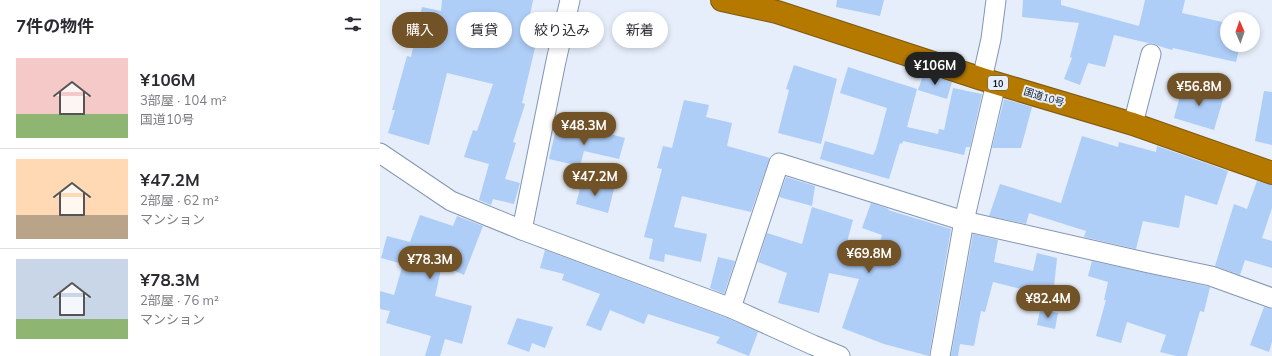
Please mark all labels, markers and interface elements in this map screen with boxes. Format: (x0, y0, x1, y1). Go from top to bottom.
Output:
chip: 購入 (392, 12, 448, 48)
chip: 賃貸 (456, 12, 512, 48)
chip: 絞り込み (520, 12, 604, 48)
chip: 新着 (612, 12, 668, 48)
north arrow (1220, 12, 1260, 52)
map controls (1220, 12, 1260, 52)
icon: filters (342, 13, 364, 35)
text: 7件の物件 (16, 15, 94, 36)
pin: ¥106M (907, 52, 963, 86)
text: ¥106M (914, 57, 956, 73)
text: ¥106M (140, 69, 196, 90)
pin: ¥56.8M (1166, 73, 1232, 107)
icon: home (48, 74, 96, 122)
road number: 10 (988, 76, 1008, 90)
text: ¥56.8M (1176, 78, 1222, 94)
street label: 国道10号 (1022, 85, 1066, 109)
text: 3部屋 · 104 m² (140, 92, 227, 108)
text: 国道10号 (140, 111, 195, 127)
pin: ¥48.3M (551, 112, 617, 146)
text: ¥48.3M (561, 117, 607, 133)
pin: ¥47.2M (562, 163, 628, 197)
text: ¥47.2M (572, 168, 618, 184)
text: ¥47.2M (140, 169, 200, 190)
icon: home (48, 175, 96, 223)
text: 2部屋 · 62 m² (140, 192, 219, 208)
text: マンション (140, 211, 205, 227)
pin: ¥69.8M (836, 240, 902, 274)
text: ¥69.8M (846, 245, 892, 261)
pin: ¥78.3M (397, 246, 463, 280)
text: ¥78.3M (407, 251, 453, 267)
text: ¥78.3M (140, 269, 200, 290)
icon: home (48, 275, 96, 323)
pin: ¥82.4M (1015, 285, 1081, 319)
text: ¥82.4M (1025, 290, 1071, 306)
text: 2部屋 · 76 m² (140, 292, 219, 308)
text: マンション (140, 311, 205, 327)

